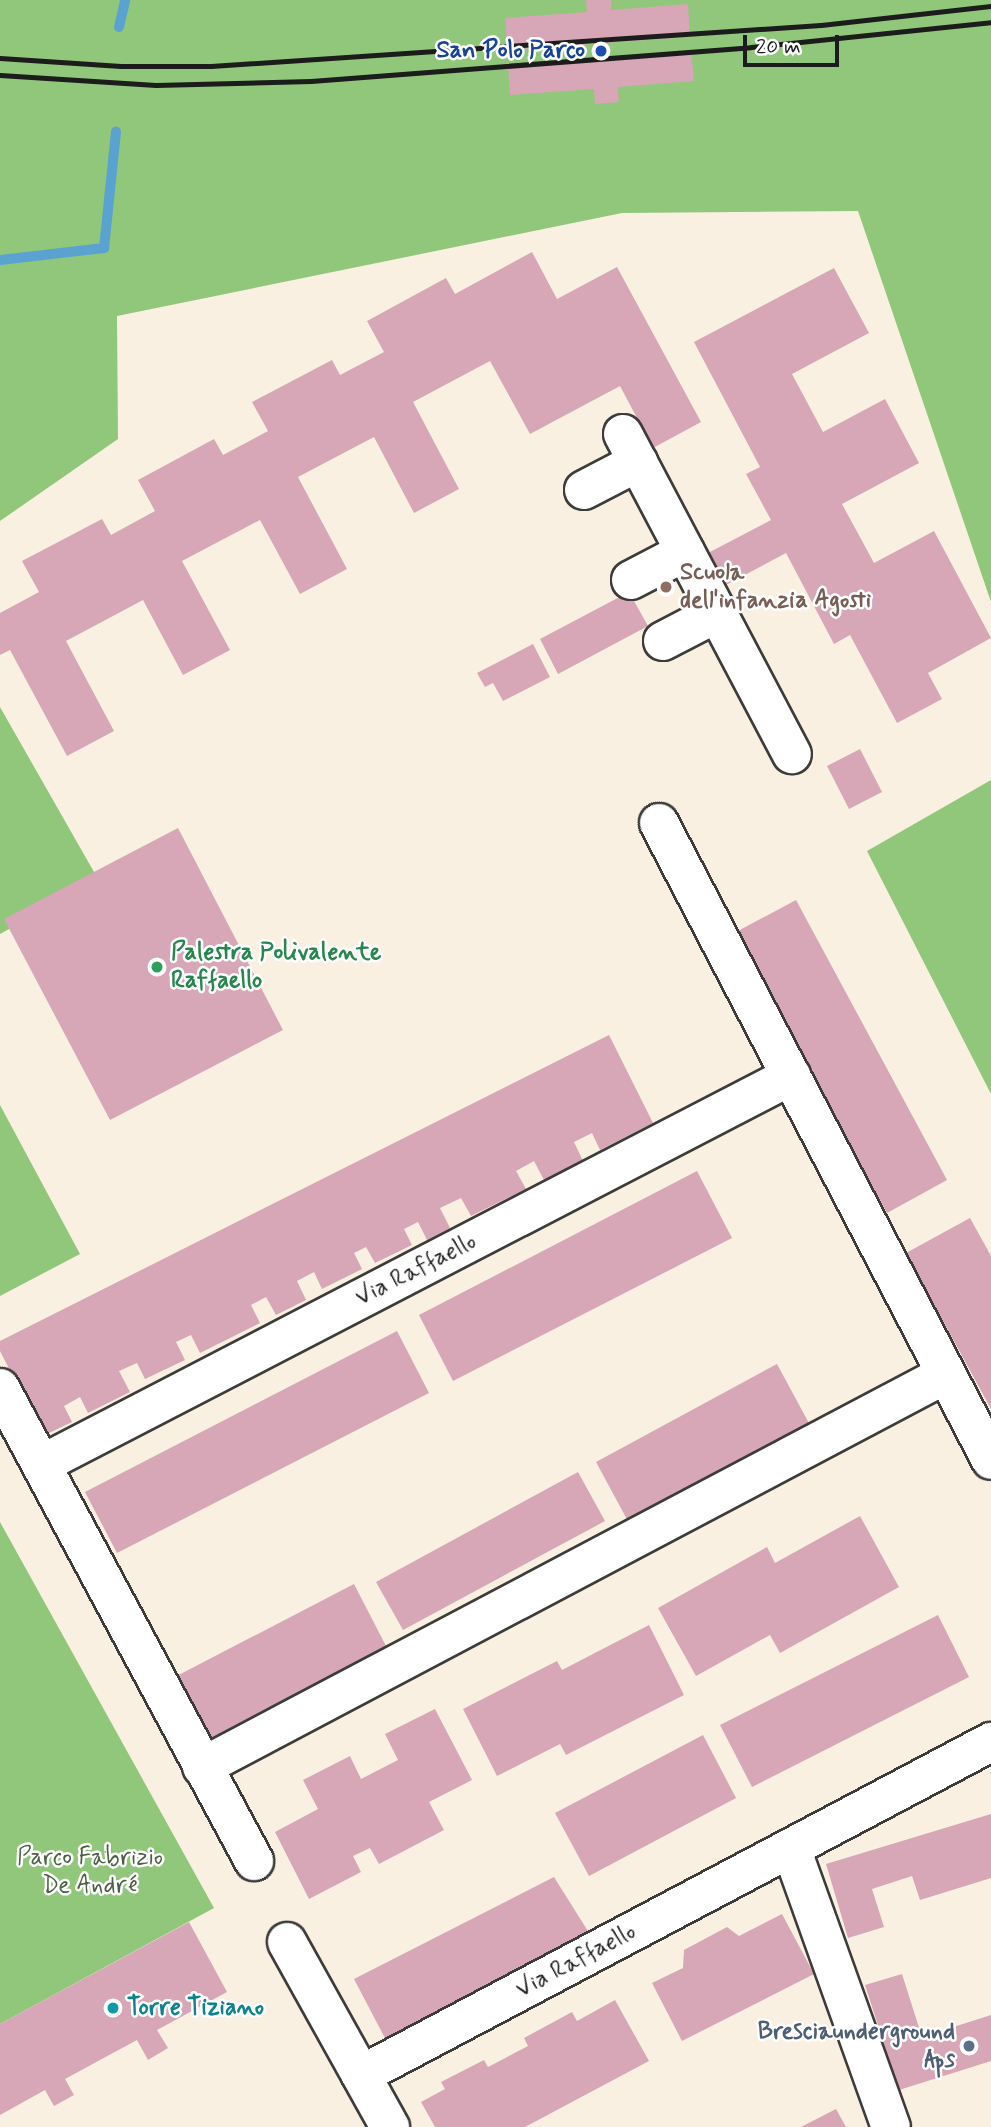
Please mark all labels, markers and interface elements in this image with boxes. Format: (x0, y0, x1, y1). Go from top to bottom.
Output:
scale bar (746, 21, 842, 65)
text: 20 m (756, 33, 801, 61)
place label: San Polo Parco (441, 37, 585, 65)
marker: San Polo Parco (591, 41, 611, 61)
place label: Scuola dell'infanzia Agosti (680, 559, 872, 615)
marker: Scuola dell'infanzia Agosti (658, 579, 674, 595)
place label: Palestra Polivalente Raffaello (171, 939, 379, 995)
marker: Palestra Polivalente Raffaello (149, 959, 165, 975)
street label: Via Raffaello (351, 1228, 481, 1312)
park label: Parco Fabrizio De André (18, 1844, 162, 1900)
street label: Via Raffaello (512, 1918, 640, 2004)
place label: Torre Tiziano (127, 1994, 265, 2022)
marker: Torre Tiziano (105, 2000, 121, 2016)
place label: Bresciaunderground Aps (758, 2018, 955, 2074)
marker: Bresciaunderground Aps (961, 2038, 977, 2054)

